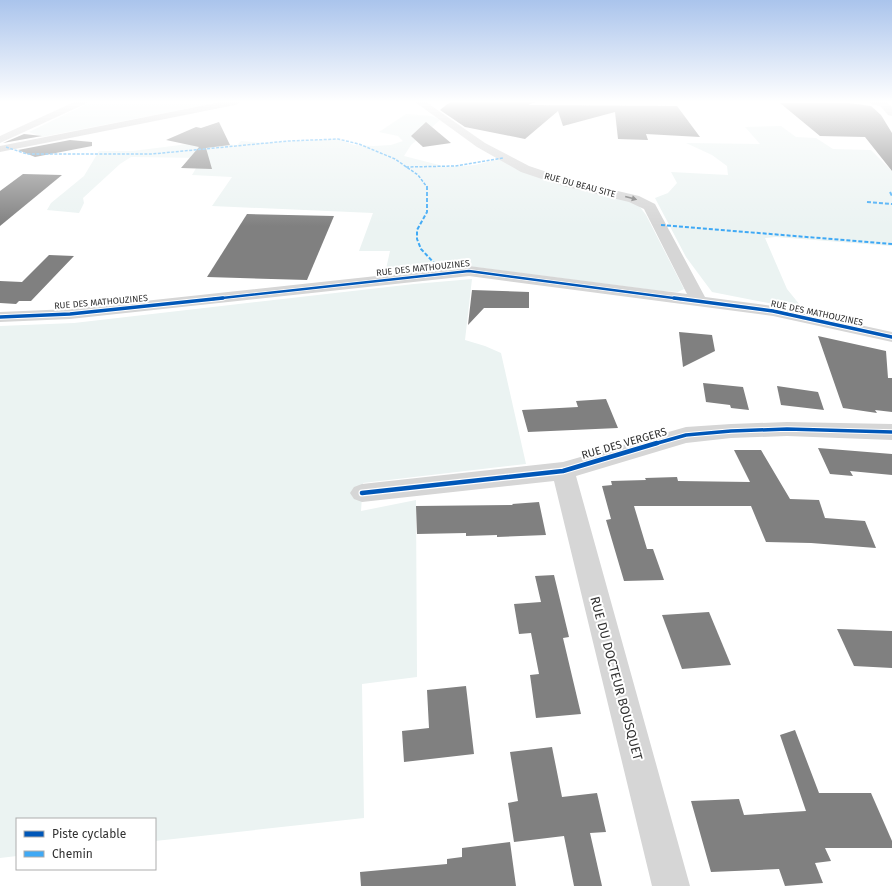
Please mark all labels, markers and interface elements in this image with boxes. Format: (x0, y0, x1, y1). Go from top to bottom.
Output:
street label: RUE DU BEAU SITE (543, 171, 617, 199)
one-way arrow (625, 196, 638, 202)
street label: RUE DES MATHOUZINES (376, 258, 470, 278)
street label: RUE DES MATHOUZINES (54, 293, 148, 311)
street label: RUE DES MATHOUZINES (770, 298, 864, 328)
street label: RUE DES VERGERS (580, 425, 668, 462)
street label: RUE DU DOCTEUR BOUSQUET (587, 595, 646, 762)
legend (16, 818, 156, 870)
text: Piste cyclable (52, 827, 126, 841)
text: Chemin (52, 847, 93, 861)

